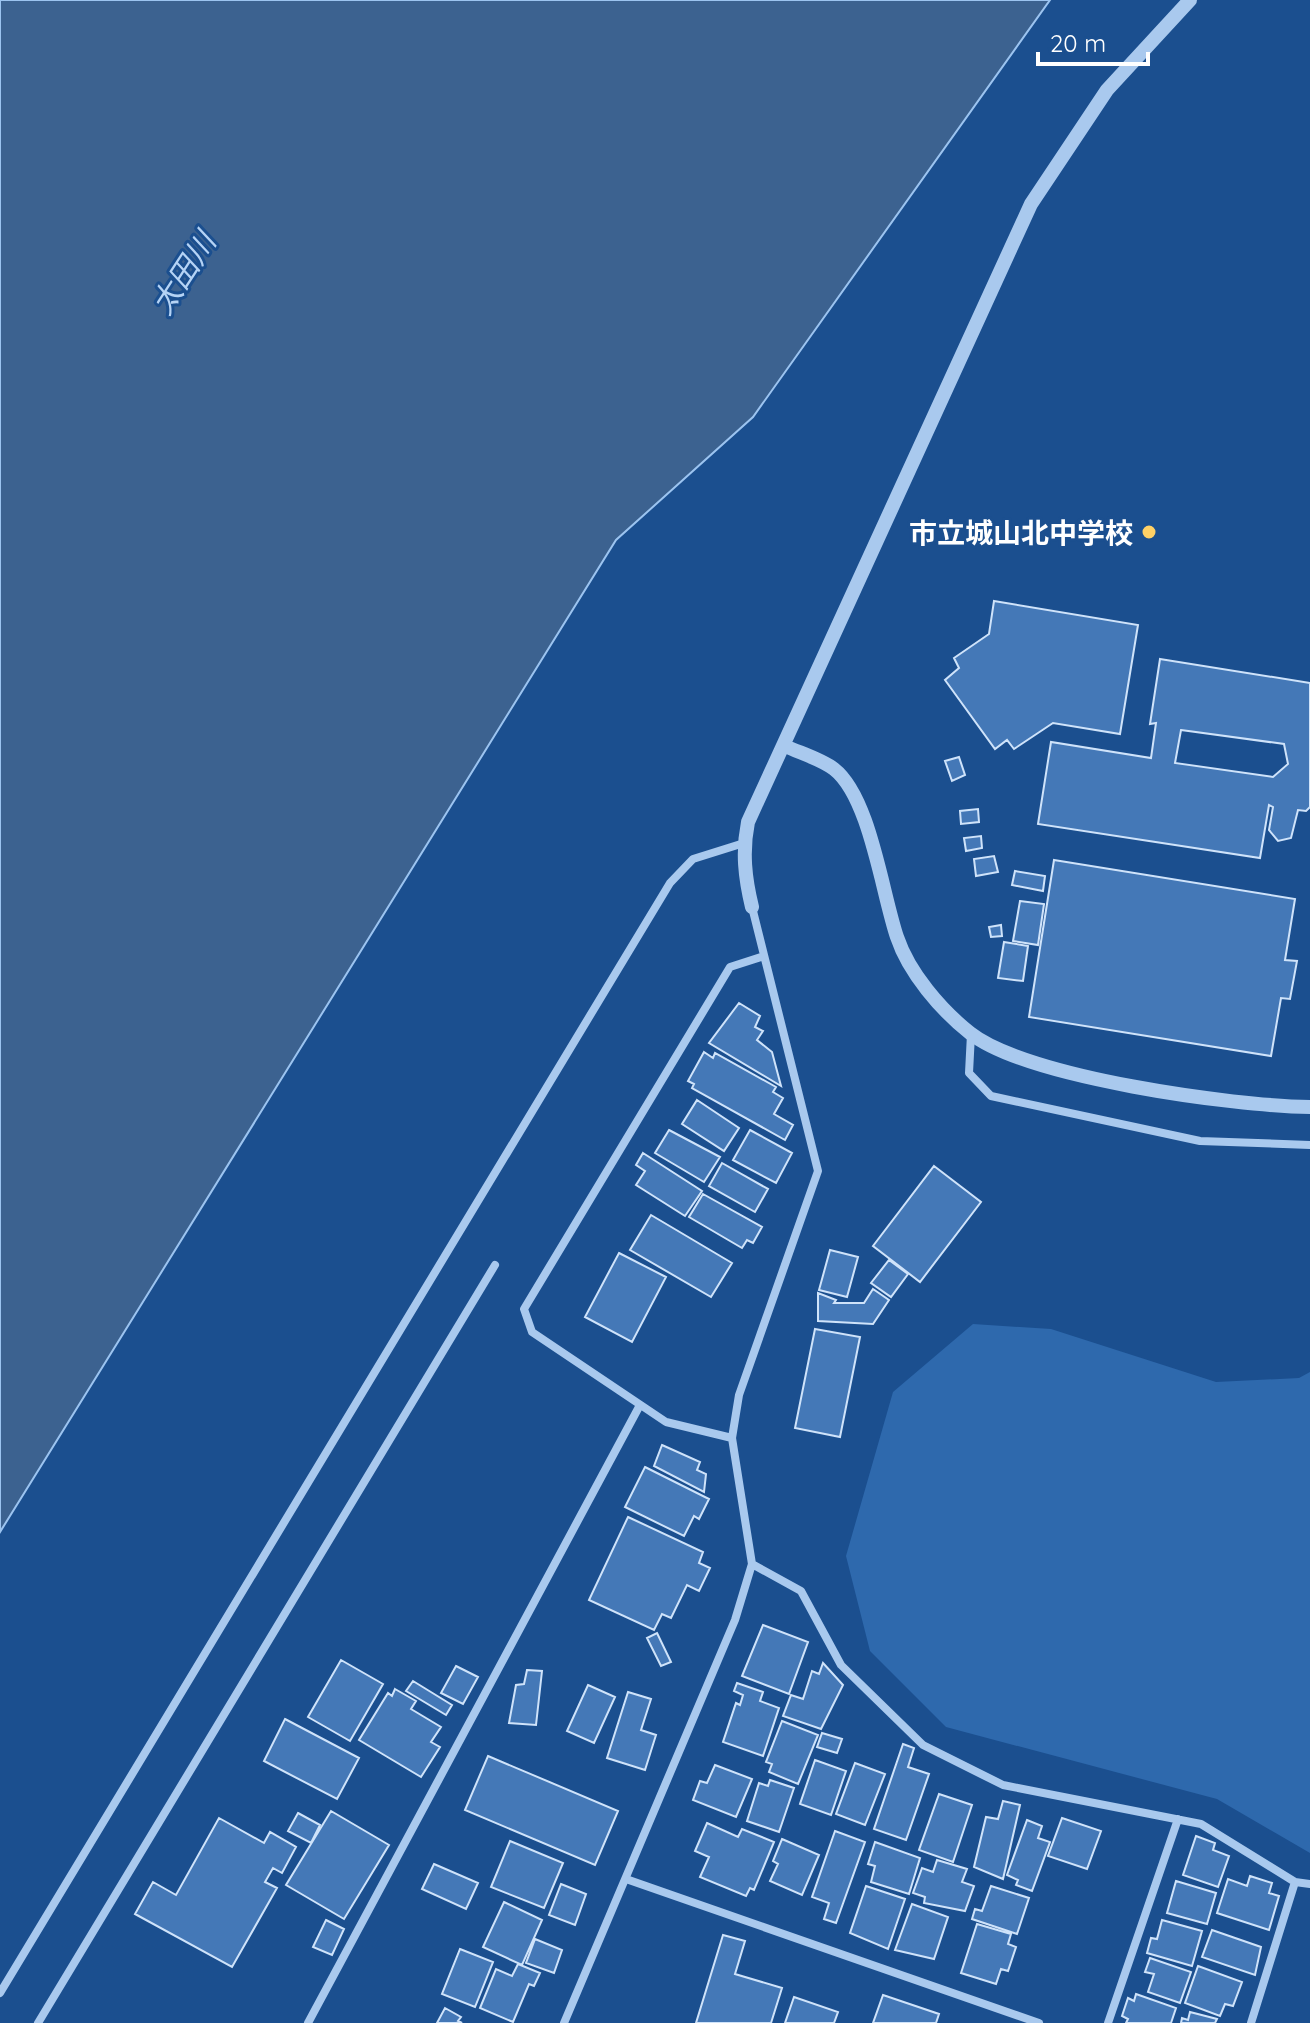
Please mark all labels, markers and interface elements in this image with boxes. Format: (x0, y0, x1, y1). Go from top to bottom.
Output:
scale bar (1038, 16, 1148, 66)
text: 20 m (1050, 28, 1106, 58)
water label: 太田川 (143, 222, 225, 321)
place label: 市立城山北中学校 (909, 515, 1133, 550)
marker: 市立城山北中学校 (1140, 523, 1158, 541)

